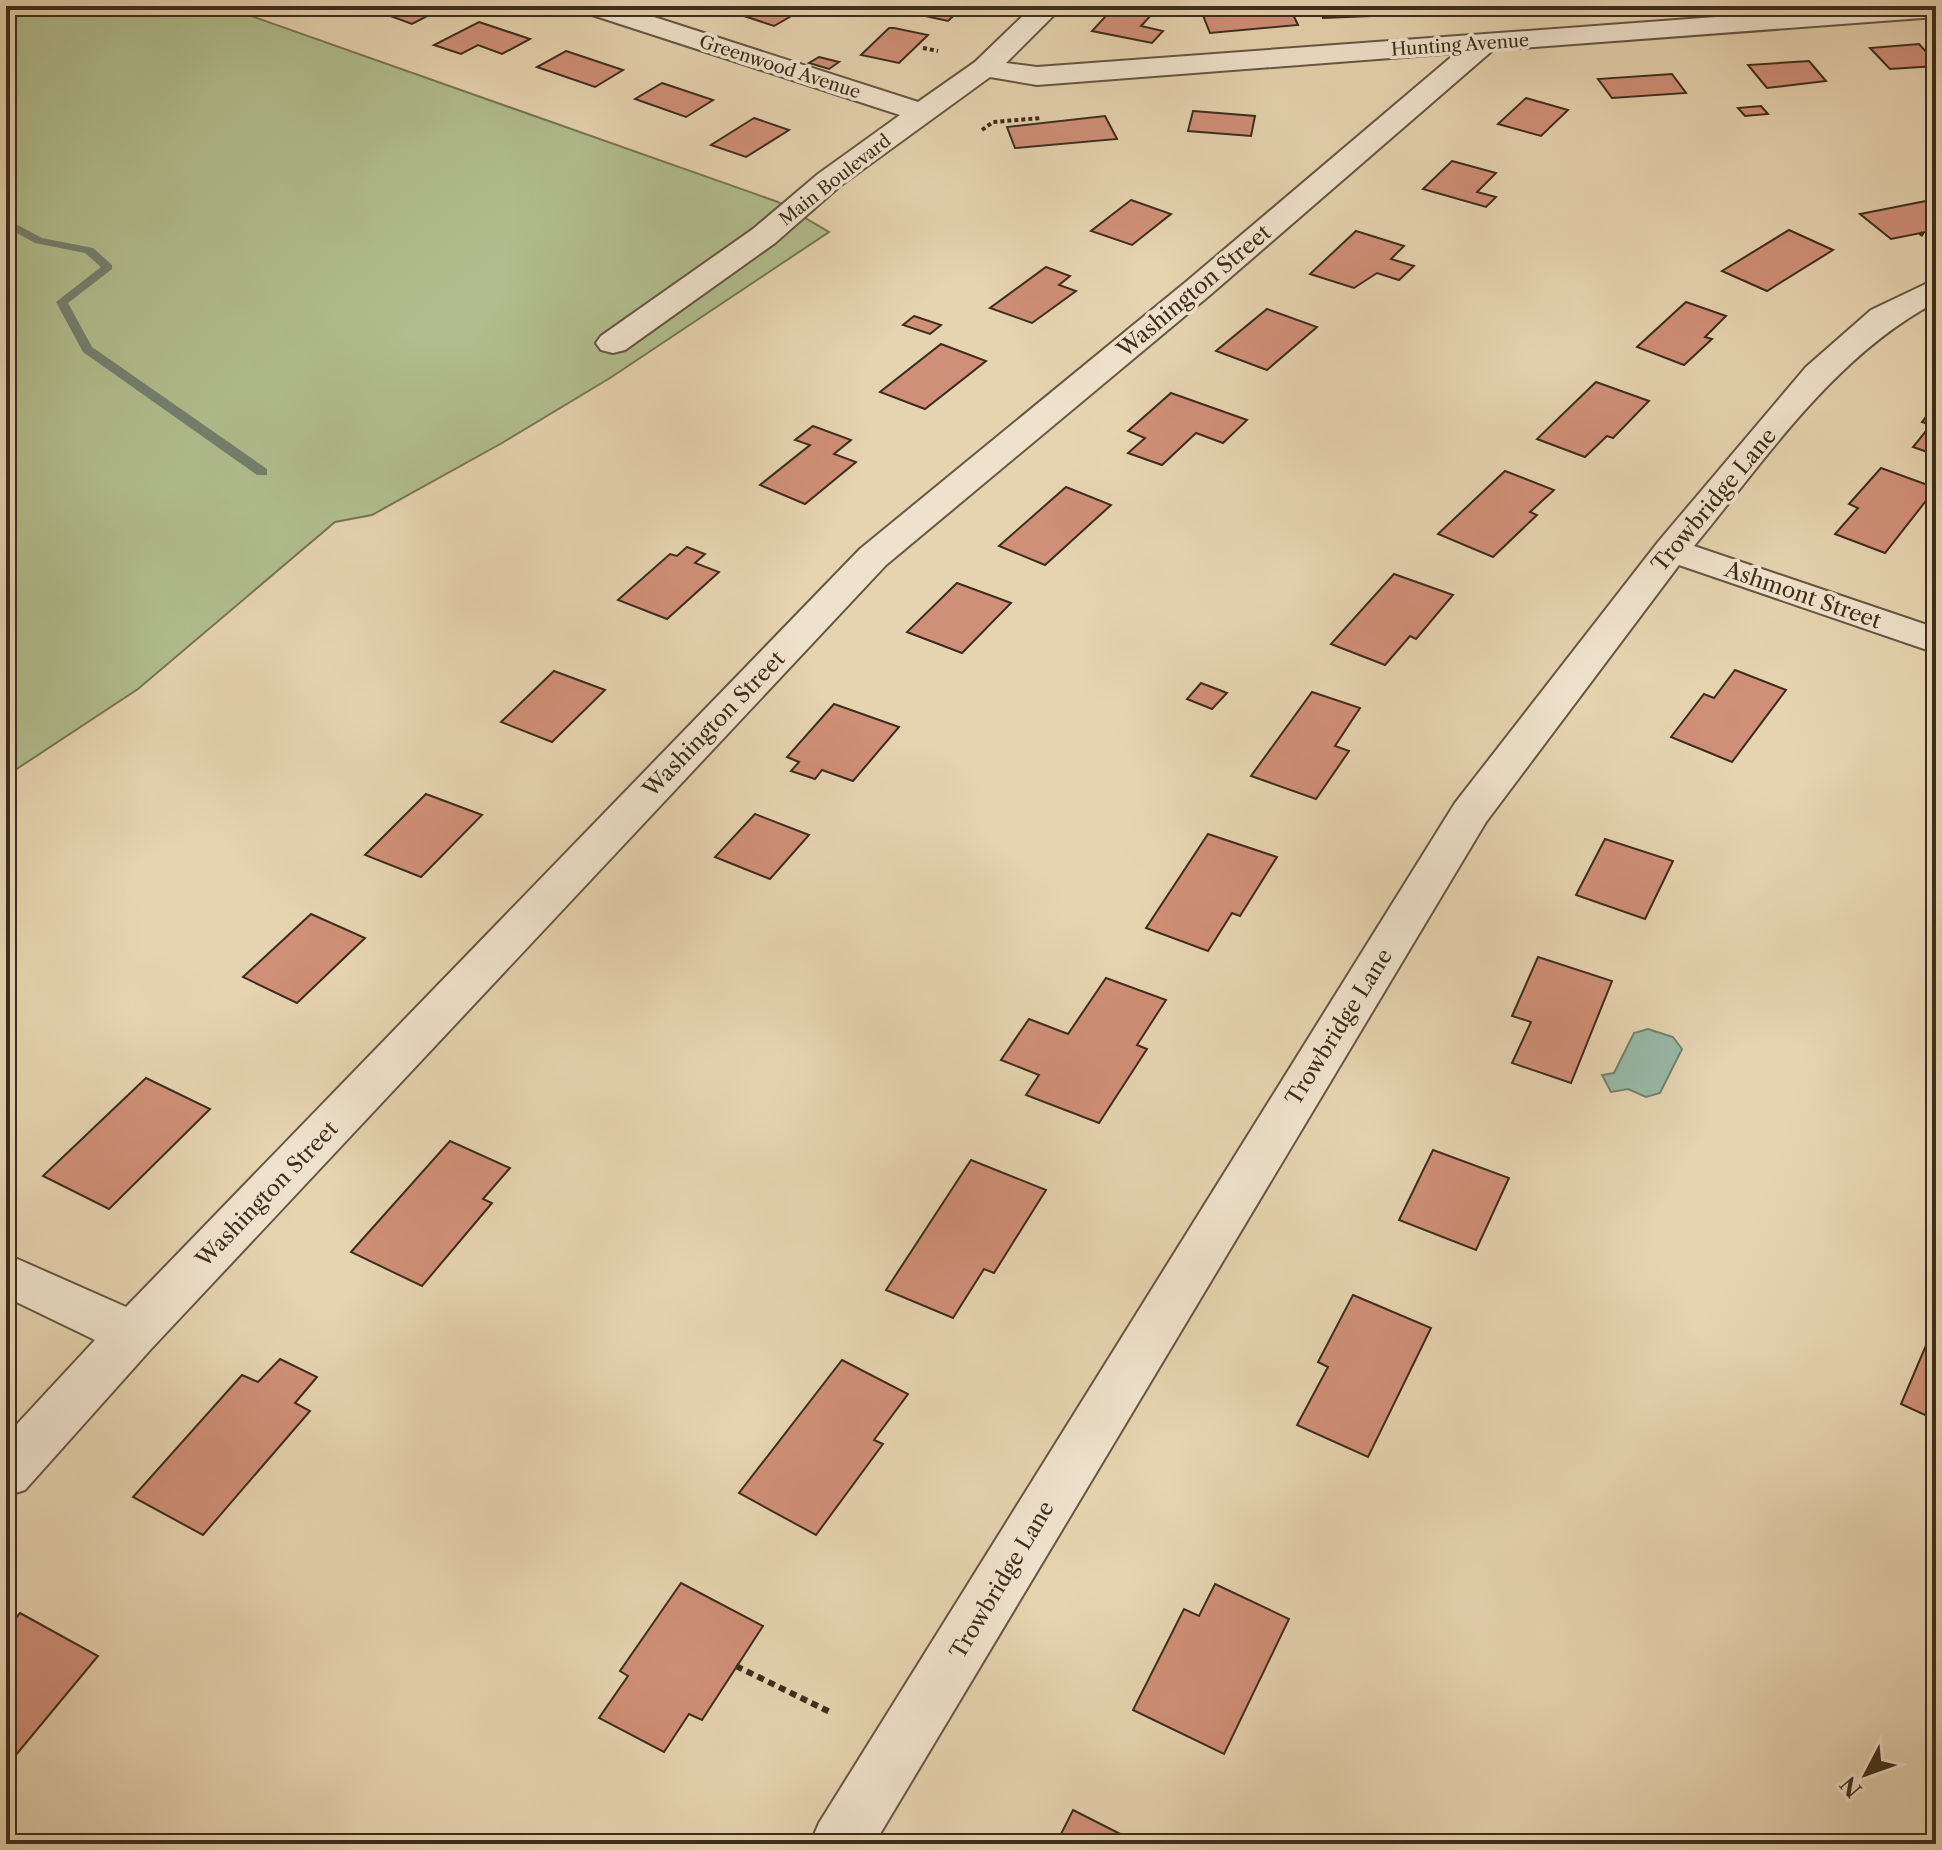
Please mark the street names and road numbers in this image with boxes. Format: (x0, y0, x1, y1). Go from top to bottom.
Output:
street label: Hunting Avenue (1390, 29, 1530, 61)
street label: Greenwood Avenue (697, 31, 863, 103)
street label: Main Boulevard (775, 129, 895, 231)
street label: Washington Street (1111, 219, 1277, 364)
street label: Trowbridge Lane (1646, 423, 1782, 577)
street label: Ashmont Street (1720, 555, 1885, 634)
street label: Washington Street (637, 645, 791, 803)
street label: Trowbridge Lane (1280, 944, 1398, 1110)
street label: Washington Street (190, 1115, 344, 1273)
street label: Trowbridge Lane (944, 1496, 1060, 1664)

